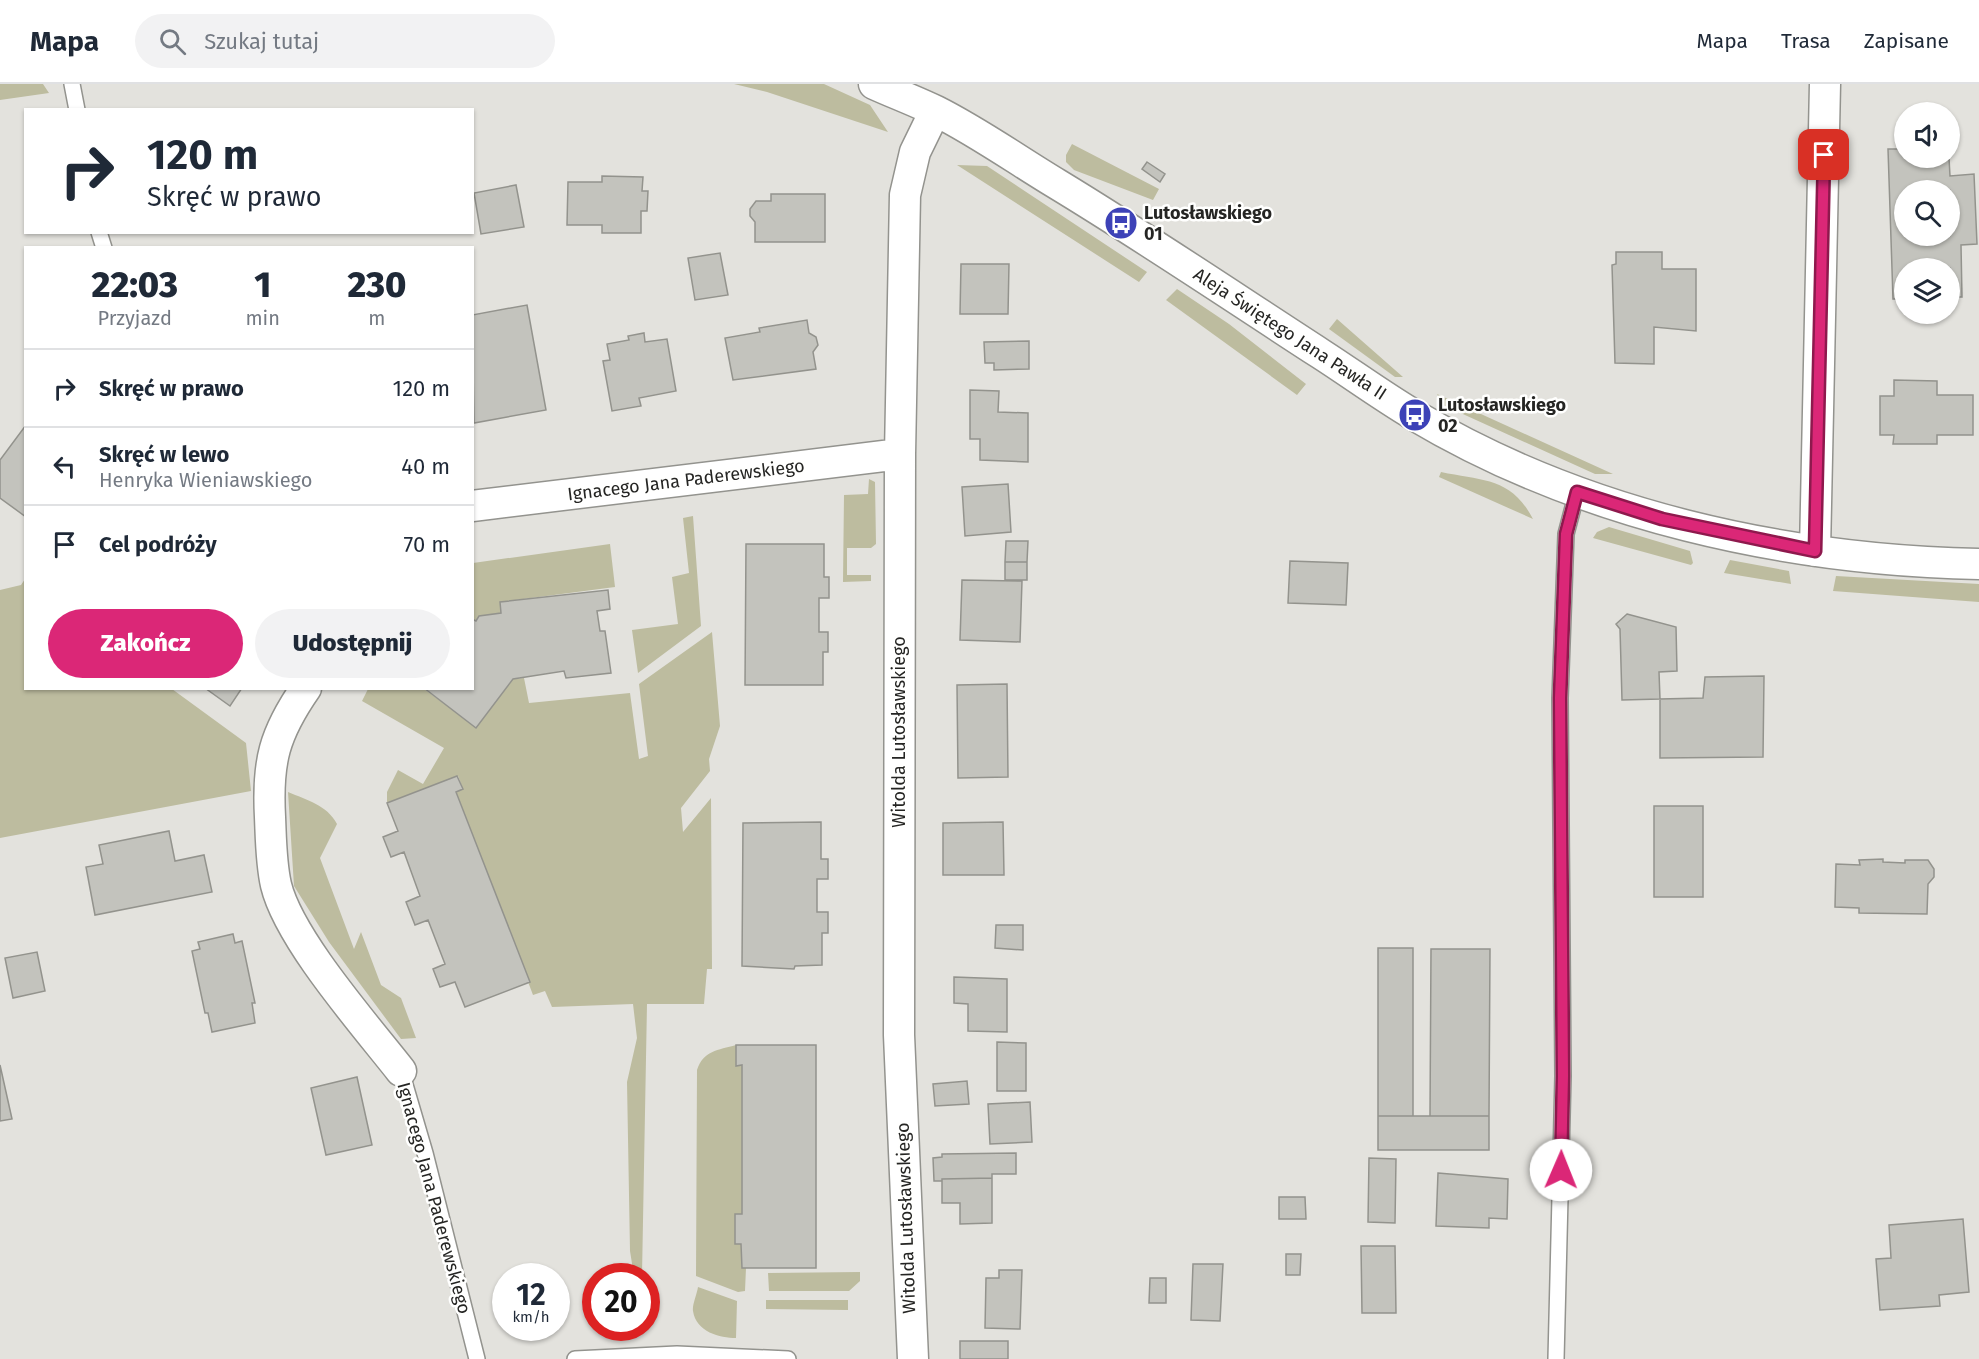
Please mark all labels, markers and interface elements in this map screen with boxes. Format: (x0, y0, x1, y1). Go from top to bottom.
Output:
search box (135, 14, 555, 68)
text: Mapa (30, 25, 99, 58)
icon: search (156, 25, 189, 58)
text: Szukaj tutaj (204, 28, 319, 55)
text: Mapa (1696, 28, 1748, 54)
text: Trasa (1781, 28, 1831, 54)
text: Zapisane (1864, 28, 1949, 54)
map controls (1894, 102, 1960, 324)
button: sound (1894, 102, 1960, 168)
pin (1798, 129, 1849, 180)
text: 120 m (147, 130, 258, 180)
icon: right (48, 132, 126, 210)
icon: arrive (1807, 138, 1840, 171)
button: search (1894, 180, 1960, 246)
text: Skręć w prawo (147, 181, 322, 213)
place label: Lutosławskiego 01 (1144, 202, 1272, 245)
bus stop icon: Lutosławskiego 01 (1103, 205, 1139, 241)
button: layers (1894, 258, 1960, 324)
street label: Aleja Świętego Jana Pawła II (1189, 262, 1391, 405)
text: 22:03 (92, 263, 178, 307)
text: 1 (254, 263, 271, 307)
text: 230 (347, 263, 406, 307)
text: Przyjazd (98, 306, 172, 330)
text: min (245, 306, 280, 330)
text: m (368, 306, 386, 330)
icon: right (48, 372, 81, 405)
text: Skręć w prawo (99, 375, 244, 402)
text: 120 m (393, 375, 450, 402)
place label: Lutosławskiego 02 (1438, 394, 1566, 437)
bus stop icon: Lutosławskiego 02 (1397, 397, 1433, 433)
text: Skręć w lewo (99, 441, 229, 468)
icon: left (48, 450, 81, 483)
text: 40 m (401, 453, 450, 480)
street label: Ignacego Jana Paderewskiego (566, 455, 806, 505)
text: Henryka Wieniawskiego (99, 468, 312, 492)
icon: arrive (48, 528, 81, 561)
text: Cel podróży (99, 531, 217, 558)
text: 70 m (404, 531, 450, 558)
button: Zakończ (48, 609, 243, 678)
button: Udostępnij (255, 609, 450, 678)
street label: Witolda Lutosławskiego (888, 636, 910, 828)
street label: Ignacego Jana Paderewskiego (392, 1080, 476, 1316)
street label: Witolda Lutosławskiego (892, 1122, 920, 1314)
position arrow (1529, 1138, 1593, 1202)
speed limit sign: 20 (582, 1263, 660, 1341)
text: 12 (516, 1277, 546, 1313)
text: km/h (512, 1308, 550, 1326)

